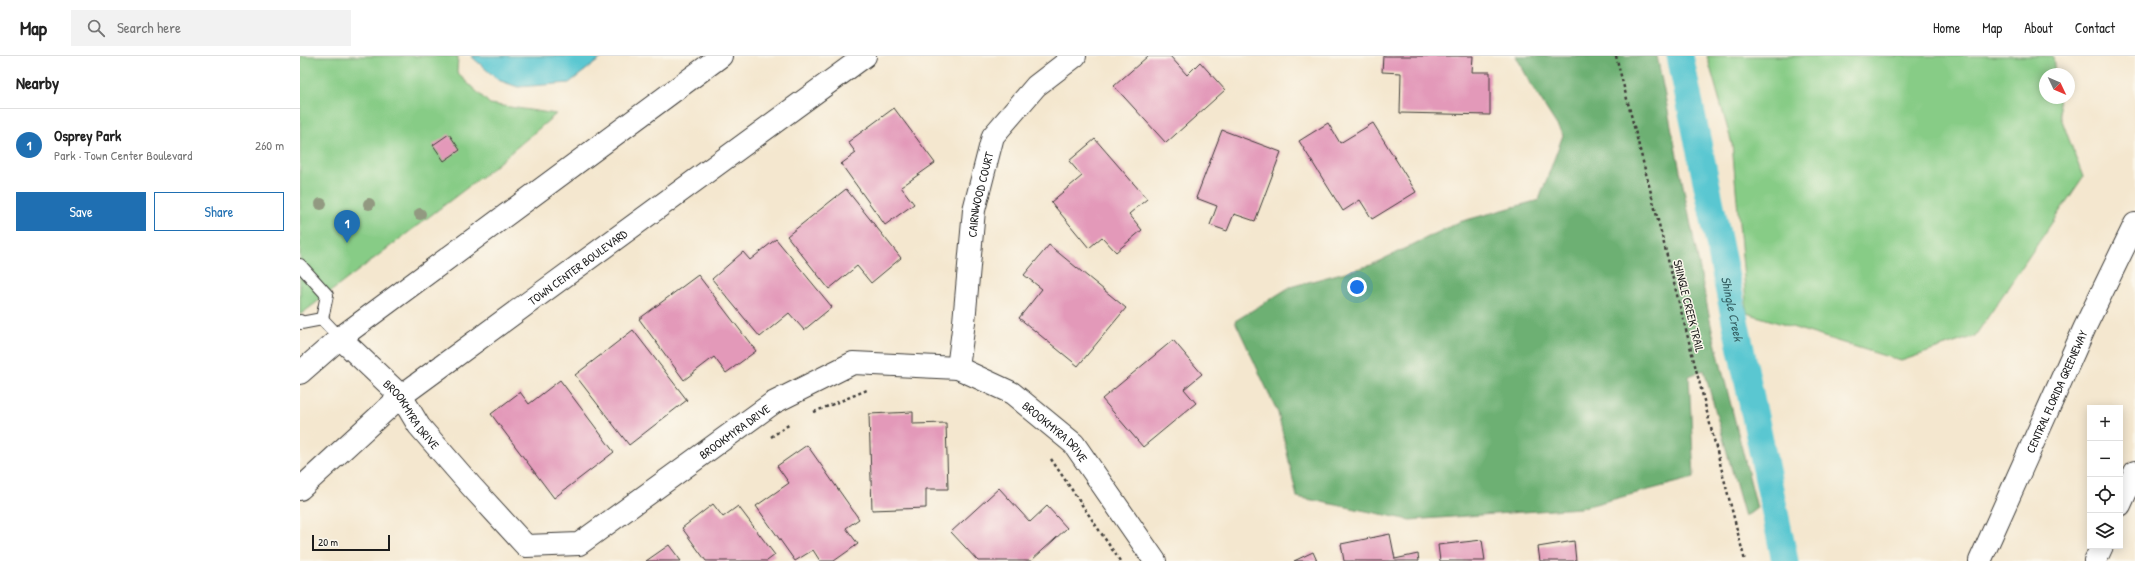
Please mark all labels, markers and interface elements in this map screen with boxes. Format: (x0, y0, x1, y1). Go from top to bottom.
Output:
search box (71, 10, 351, 46)
text: Map (20, 15, 47, 41)
icon: search (85, 17, 107, 39)
text: Search here (117, 17, 181, 38)
text: Home (1933, 18, 1960, 37)
text: Map (1982, 18, 2002, 37)
text: About (2024, 18, 2053, 37)
text: Contact (2075, 18, 2115, 37)
north arrow (2039, 68, 2075, 104)
text: Nearby (16, 71, 59, 94)
text: Osprey Park (54, 125, 121, 146)
text: 1 (27, 136, 31, 154)
text: 260 m (255, 136, 284, 154)
text: Park · Town Center Boulevard (54, 146, 192, 164)
street label: CAIRNWOOD COURT (963, 150, 997, 238)
button: Save (16, 192, 146, 231)
button: Share (154, 192, 284, 231)
pin: 1 (334, 210, 360, 243)
street label: TOWN CENTER BOULEVARD (524, 224, 631, 309)
street label: SHINGLE CREEK TRAIL (1669, 258, 1709, 354)
water label: Shingle Creek (1717, 275, 1748, 344)
your location (1347, 277, 1367, 297)
street label: CENTRAL FLORIDA GREENEWAY (2021, 327, 2091, 455)
street label: BROOKMYRA DRIVE (380, 375, 444, 453)
street label: BROOKMYRA DRIVE (1019, 397, 1093, 466)
street label: BROOKMYRA DRIVE (695, 399, 774, 463)
map controls (2087, 405, 2123, 549)
button: + (2087, 405, 2123, 441)
button: − (2087, 441, 2123, 477)
button: locate (2087, 477, 2123, 513)
button: layers (2087, 513, 2123, 549)
scale bar (312, 533, 390, 552)
text: 20 m (318, 535, 338, 549)

